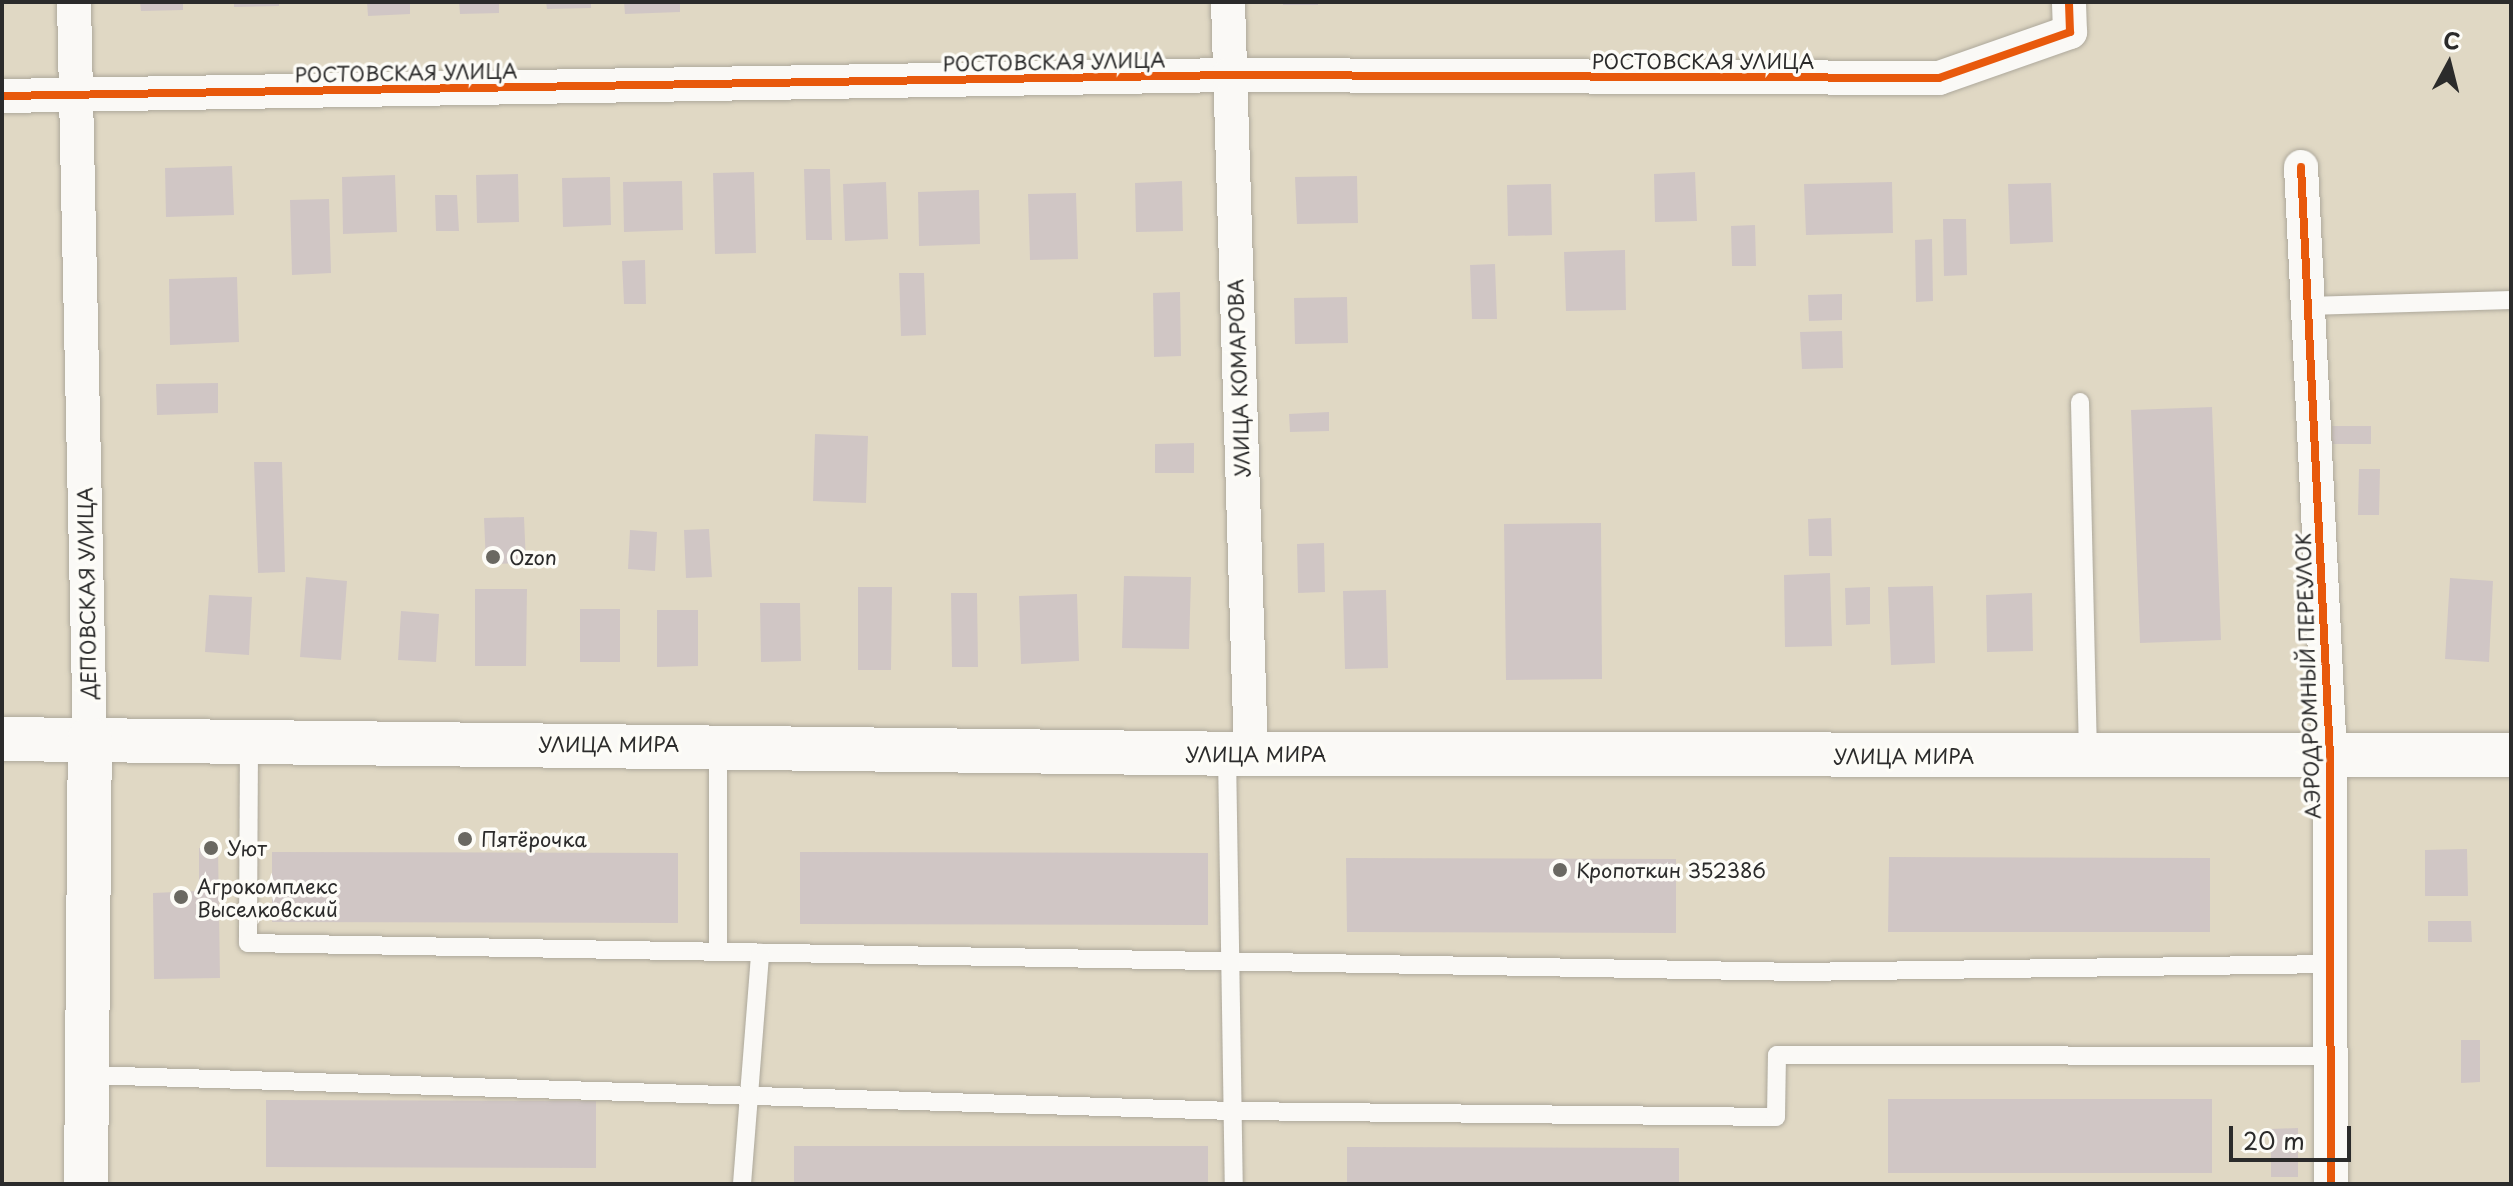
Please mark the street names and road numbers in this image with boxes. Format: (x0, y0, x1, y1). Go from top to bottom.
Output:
street label: РОСТОВСКАЯ УЛИЦА (943, 48, 1165, 76)
street label: РОСТОВСКАЯ УЛИЦА (1592, 49, 1814, 73)
street label: РОСТОВСКАЯ УЛИЦА (295, 59, 517, 87)
street label: УЛИЦА КОМАРОВА (1224, 278, 1254, 478)
street label: ДЕПОВСКАЯ УЛИЦА (73, 487, 101, 699)
street label: АЭРОДРОМНЫЙ ПЕРЕУЛОК (2291, 532, 2325, 820)
street label: УЛИЦА МИРА (538, 732, 680, 756)
street label: УЛИЦА МИРА (1185, 742, 1327, 766)
street label: УЛИЦА МИРА (1833, 744, 1975, 768)

